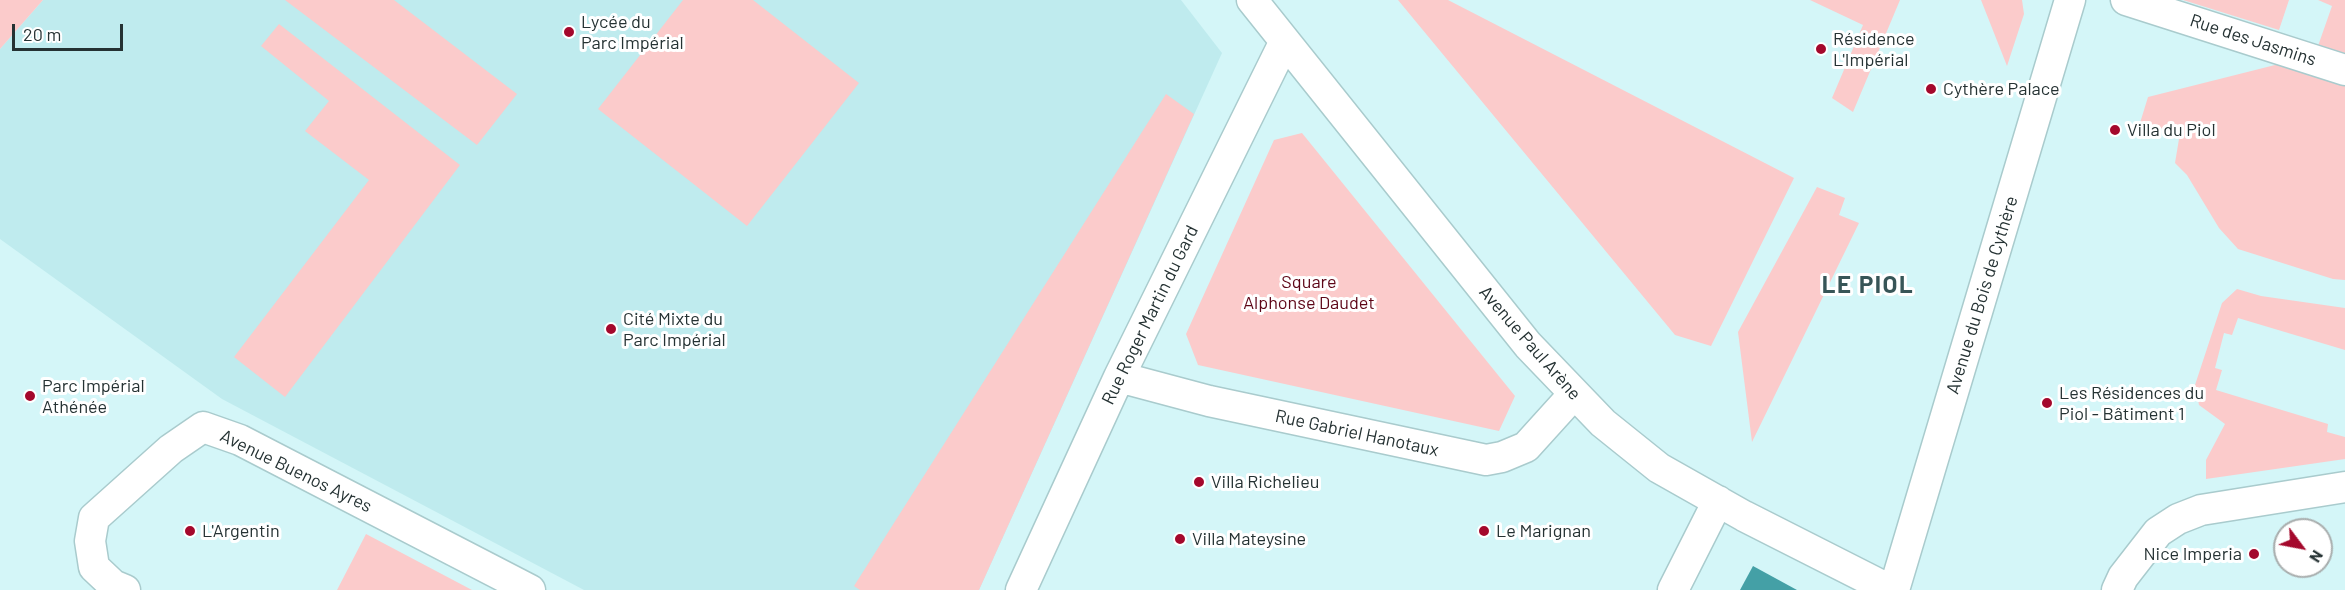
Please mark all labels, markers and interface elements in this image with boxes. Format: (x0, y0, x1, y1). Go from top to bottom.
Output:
street label: Rue des Jasmins (2187, 9, 2319, 71)
place label: Lycée du Parc Impérial (581, 11, 684, 54)
scale bar (15, 12, 126, 50)
text: 20 m (23, 23, 61, 45)
marker: Lycée du Parc Impérial (562, 25, 576, 39)
place label: Résidence L'Impérial (1833, 28, 1915, 70)
marker: Résidence L'Impérial (1814, 42, 1828, 56)
place label: Cythère Palace (1943, 78, 2060, 100)
marker: Cythère Palace (1924, 82, 1938, 96)
place label: Villa du Piol (2127, 119, 2216, 141)
marker: Villa du Piol (2108, 123, 2122, 137)
street label: Avenue du Bois de Cythère (1942, 193, 2022, 397)
street label: Rue Roger Martin du Gard (1097, 222, 1203, 408)
park label: Square Alphonse Daudet (1243, 271, 1375, 314)
district label: LE PIOL (1822, 271, 1914, 299)
street label: Avenue Paul Arène (1475, 282, 1585, 404)
place label: Cité Mixte du Parc Impérial (623, 308, 726, 350)
marker: Cité Mixte du Parc Impérial (604, 322, 618, 336)
place label: Parc Impérial Athénée (42, 375, 145, 418)
place label: Les Résidences du Piol - Bâtiment 1 (2059, 382, 2204, 424)
marker: Parc Impérial Athénée (23, 389, 37, 403)
marker: Les Résidences du Piol - Bâtiment 1 (2040, 396, 2054, 410)
street label: Rue Gabriel Hanotaux (1273, 405, 1441, 461)
street label: Avenue Buenos Ayres (217, 425, 375, 517)
place label: Villa Richelieu (1211, 471, 1319, 493)
marker: Villa Richelieu (1192, 475, 1206, 489)
north arrow (2273, 518, 2333, 578)
place label: L'Argentin (202, 520, 280, 542)
place label: Le Marignan (1496, 520, 1591, 542)
marker: L'Argentin (183, 524, 197, 538)
marker: Le Marignan (1477, 524, 1491, 538)
place label: Villa Mateysine (1192, 528, 1306, 550)
marker: Villa Mateysine (1173, 532, 1187, 546)
place label: Nice Imperia (2143, 543, 2242, 565)
marker: Nice Imperia (2247, 547, 2261, 561)
text: N (2306, 547, 2328, 566)

